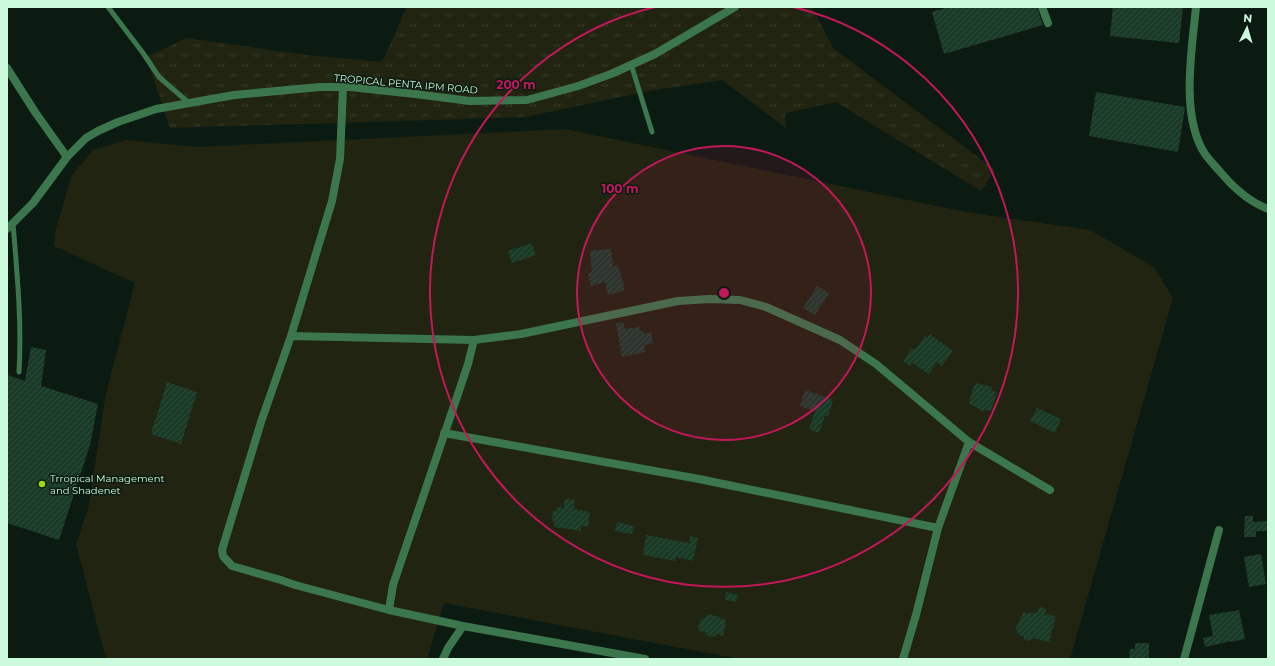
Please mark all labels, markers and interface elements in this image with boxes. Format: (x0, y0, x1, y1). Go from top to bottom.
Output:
north arrow (1227, 8, 1267, 48)
text: N (1243, 11, 1253, 25)
street label: TROPICAL PENTA IPM ROAD (334, 71, 478, 97)
text: 200 m (496, 77, 536, 92)
text: 100 m (602, 181, 638, 196)
centre of rings (717, 286, 731, 300)
place label: Trropical Management and Shadenet (50, 472, 164, 497)
marker: Trropical Management and Shadenet (37, 479, 47, 489)

